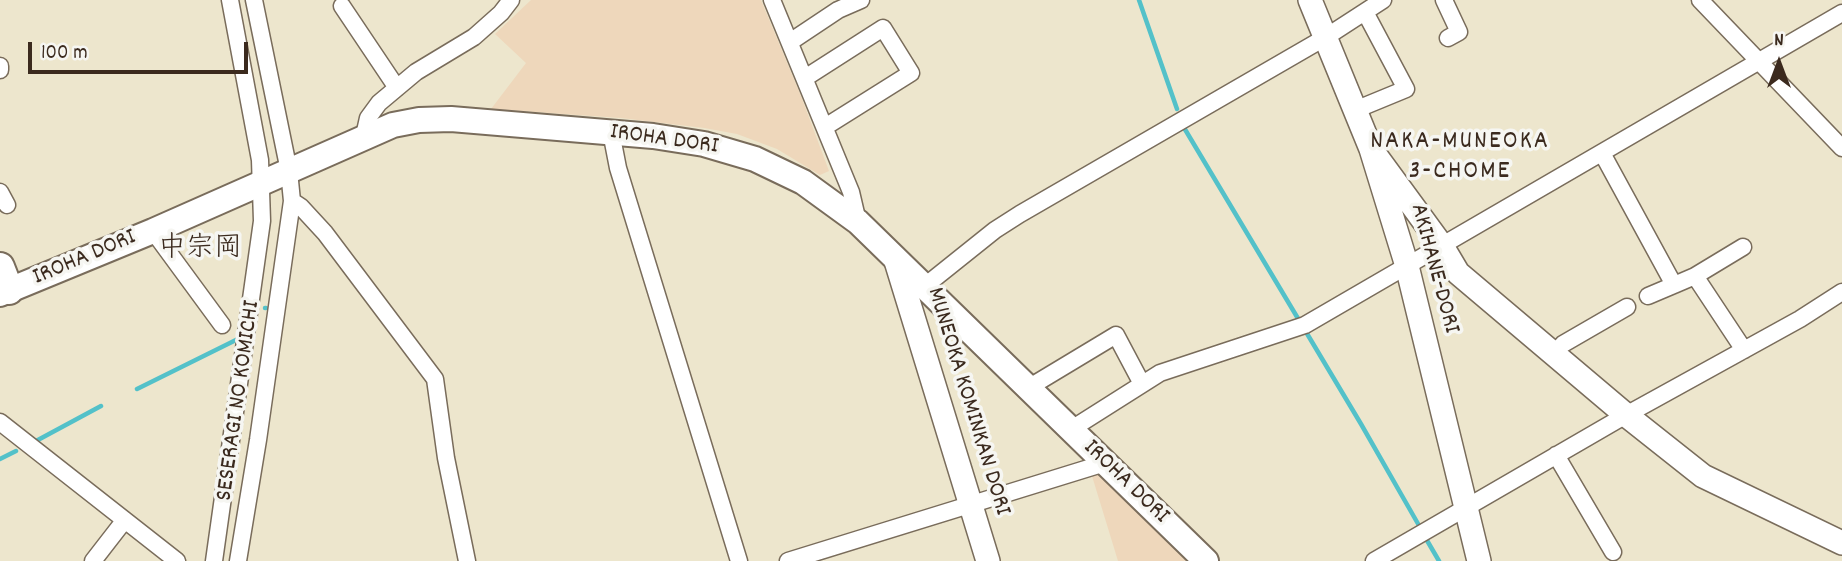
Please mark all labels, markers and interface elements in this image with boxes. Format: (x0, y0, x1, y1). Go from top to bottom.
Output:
scale bar (32, 28, 252, 72)
north arrow (1744, 28, 1814, 98)
text: N (1774, 28, 1784, 55)
text: 100 m (41, 39, 88, 69)
street label: IROHA DORI (608, 119, 720, 163)
district label: NAKA-MUNEOKA 3-CHOME (1372, 127, 1548, 188)
street label: AKIHANE-DORI (1402, 201, 1464, 337)
street label: IROHA DORI (29, 224, 141, 294)
district label: 中宗岡 (158, 234, 242, 268)
street label: MUNEOKA KOMINKAN DORI (919, 285, 1015, 519)
street label: SESERAGI NO KOMICHI (212, 299, 268, 503)
street label: IROHA DORI (1076, 435, 1174, 531)

